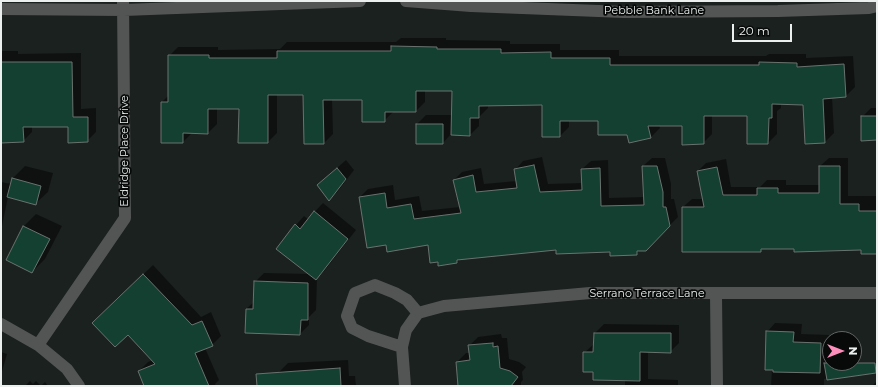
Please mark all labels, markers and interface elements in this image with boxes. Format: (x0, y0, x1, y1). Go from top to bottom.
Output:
street label: Pebble Bank Lane (604, 4, 704, 18)
scale bar (734, 16, 794, 42)
text: 20 m (739, 23, 770, 38)
street label: Eldridge Place Drive (118, 95, 132, 207)
street label: Serrano Terrace Lane (589, 287, 705, 301)
north arrow (822, 331, 862, 371)
text: N (846, 347, 860, 355)

